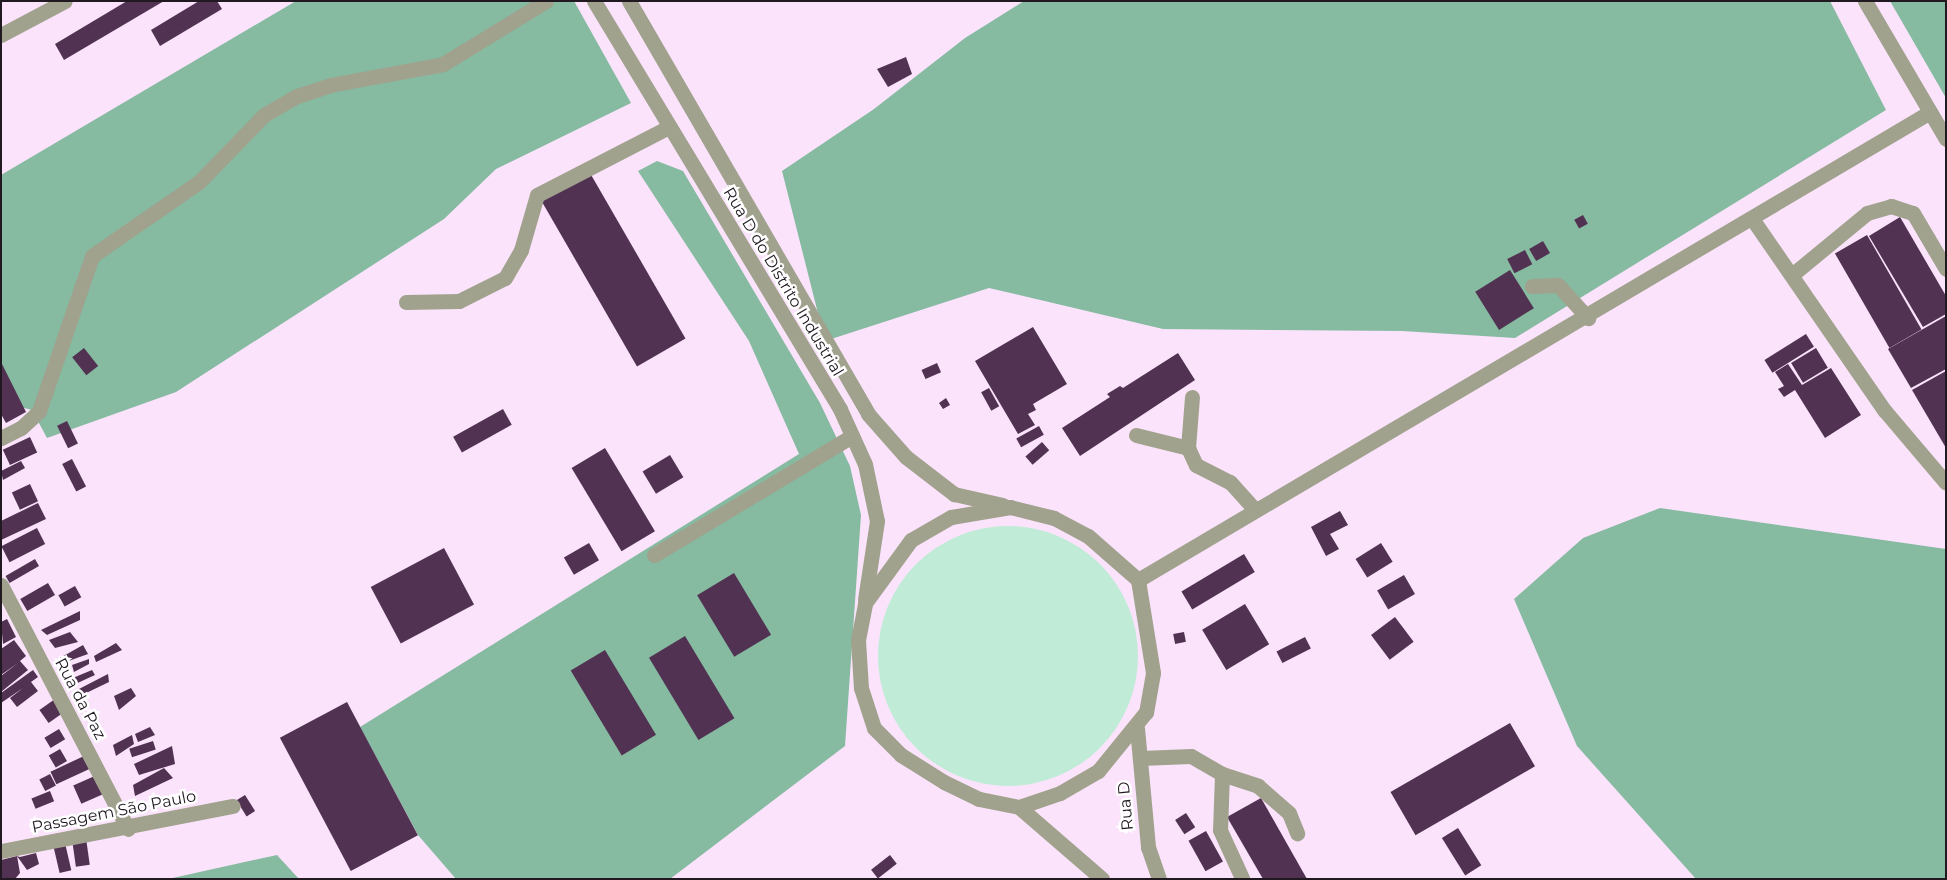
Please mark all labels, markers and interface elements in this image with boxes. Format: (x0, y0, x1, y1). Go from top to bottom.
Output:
street label: Rua D do Distrito Industrial (719, 184, 847, 380)
street label: Rua da Paz (51, 655, 109, 743)
street label: Rua D (1114, 781, 1138, 831)
street label: Passagem São Paulo (30, 787, 198, 837)

